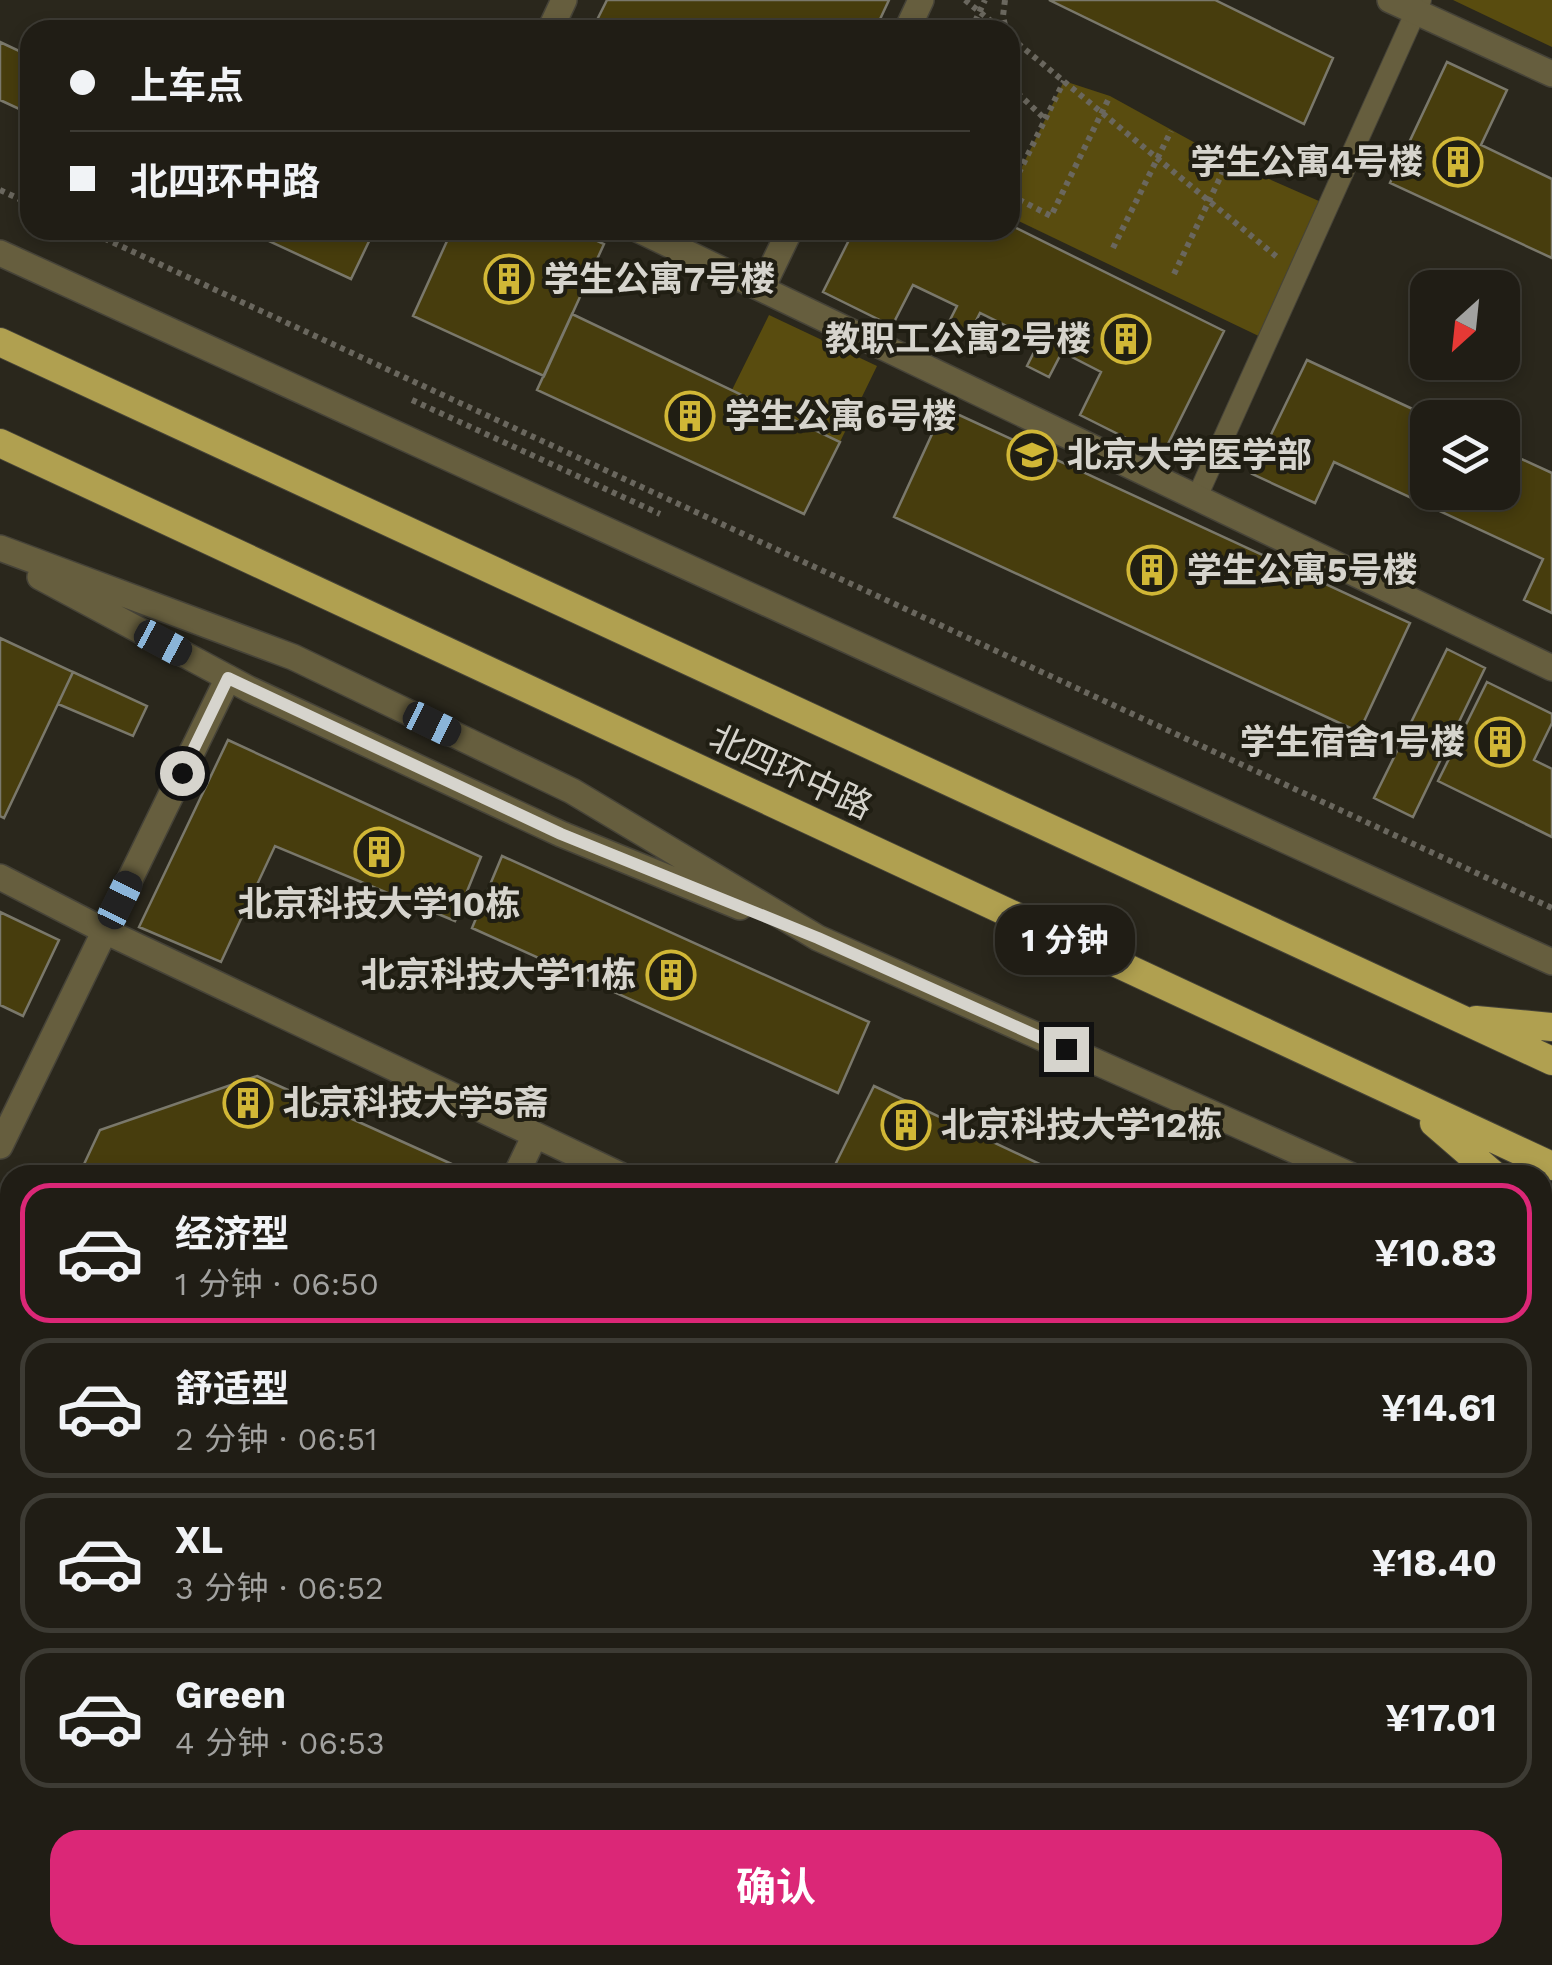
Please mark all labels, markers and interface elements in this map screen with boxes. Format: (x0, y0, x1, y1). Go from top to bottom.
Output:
text: 上车点 (130, 64, 244, 108)
building icon: 学生公寓4号楼 (1432, 136, 1484, 188)
place label: 学生公寓4号楼 (1190, 141, 1423, 183)
text: 北四环中路 (130, 160, 320, 204)
building icon: 学生公寓7号楼 (483, 253, 535, 305)
place label: 学生公寓7号楼 (544, 258, 775, 300)
north arrow (1410, 270, 1520, 380)
map controls (1410, 270, 1520, 510)
building icon: 教职工公寓2号楼 (1100, 313, 1152, 365)
place label: 教职工公寓2号楼 (825, 318, 1091, 360)
building icon: 学生公寓6号楼 (664, 390, 716, 442)
place label: 学生公寓6号楼 (725, 395, 957, 437)
button: layers (1410, 400, 1520, 510)
school or university icon: 北京大学医学部 (1006, 429, 1058, 481)
place label: 北京大学医学部 (1067, 434, 1312, 476)
building icon: 学生公寓5号楼 (1126, 544, 1178, 596)
place label: 学生公寓5号楼 (1187, 549, 1417, 591)
car (129, 616, 197, 670)
car (398, 697, 466, 751)
street label: 北四环中路 (703, 716, 879, 828)
building icon: 学生宿舍1号楼 (1474, 716, 1526, 768)
place label: 学生宿舍1号楼 (1240, 721, 1465, 763)
route start (160, 751, 205, 796)
building icon: 北京科技大学10栋 (353, 826, 405, 878)
car (93, 866, 147, 934)
place label: 北京科技大学10栋 (238, 883, 520, 925)
callout: 1 分钟 (996, 904, 1136, 974)
text: 1 分钟 (1022, 921, 1108, 959)
building icon: 北京科技大学11栋 (645, 949, 697, 1001)
place label: 北京科技大学11栋 (361, 954, 636, 996)
route end (1044, 1027, 1089, 1072)
building icon: 北京科技大学5斋 (222, 1077, 274, 1129)
place label: 北京科技大学5斋 (283, 1082, 548, 1124)
building icon: 北京科技大学12栋 (880, 1099, 932, 1151)
place label: 北京科技大学12栋 (941, 1104, 1222, 1146)
icon: car (55, 1208, 145, 1298)
text: 经济型 (175, 1212, 289, 1256)
text: ¥10.83 (1374, 1231, 1497, 1275)
text: 1 分钟 · 06:50 (175, 1265, 379, 1303)
icon: car (55, 1363, 145, 1453)
text: 舒适型 (175, 1367, 289, 1411)
text: ¥14.61 (1381, 1386, 1497, 1430)
text: 2 分钟 · 06:51 (175, 1420, 378, 1458)
icon: car (55, 1518, 145, 1608)
text: XL (175, 1518, 223, 1562)
text: ¥18.40 (1372, 1541, 1497, 1585)
text: 3 分钟 · 06:52 (175, 1569, 384, 1607)
icon: car (55, 1673, 145, 1763)
text: Green (175, 1673, 286, 1717)
text: ¥17.01 (1385, 1696, 1497, 1740)
text: 4 分钟 · 06:53 (175, 1724, 385, 1762)
button: 确认 (50, 1830, 1502, 1945)

